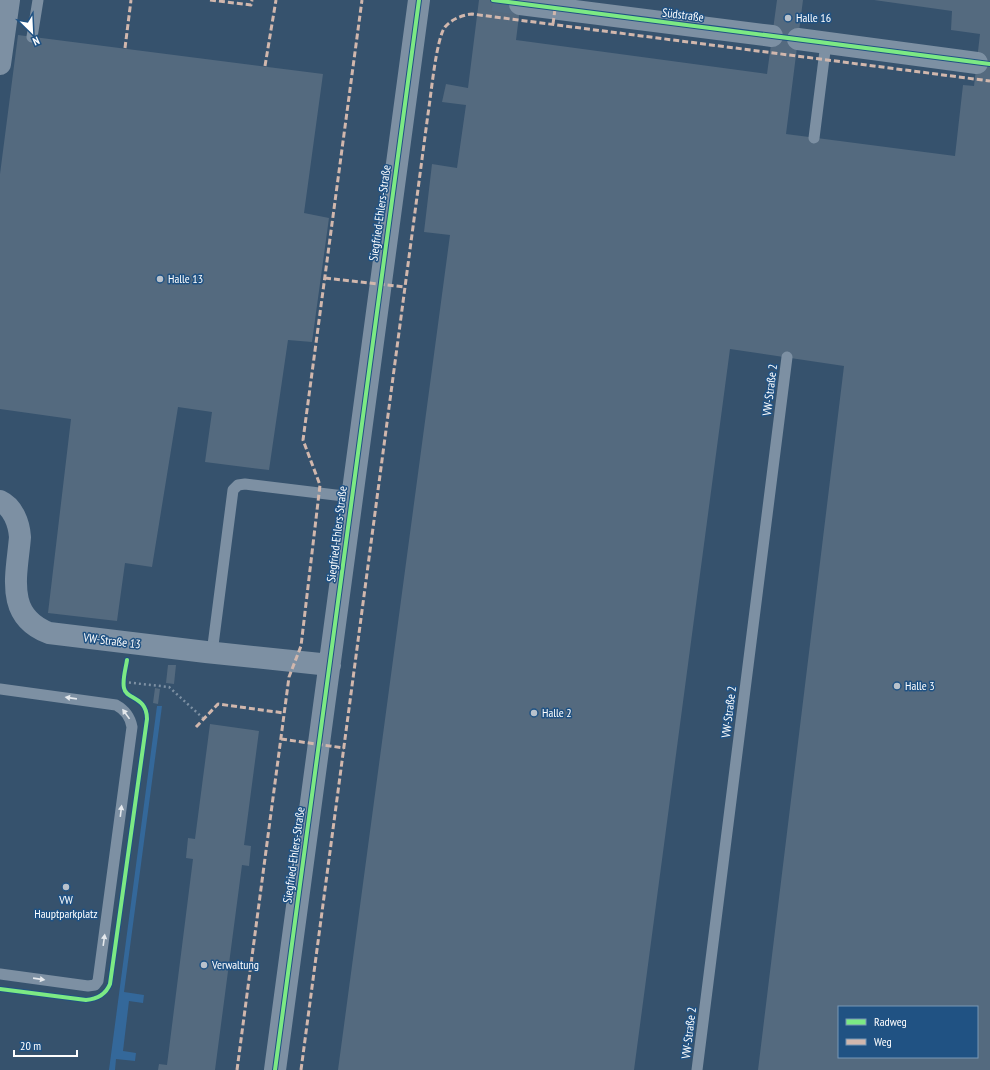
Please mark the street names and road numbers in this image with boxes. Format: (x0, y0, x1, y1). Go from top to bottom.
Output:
street label: Südstraße (661, 5, 705, 24)
street label: Siegfried-Ehlers-Straße (365, 164, 394, 262)
street label: VW-Straße 2 (759, 363, 780, 418)
street label: Siegfried-Ehlers-Straße (323, 485, 350, 583)
street label: VW-Straße 13 (82, 629, 141, 651)
street label: VW-Straße 2 (718, 685, 739, 740)
street label: Siegfried-Ehlers-Straße (279, 806, 308, 904)
street label: VW-Straße 2 (678, 1006, 699, 1061)

